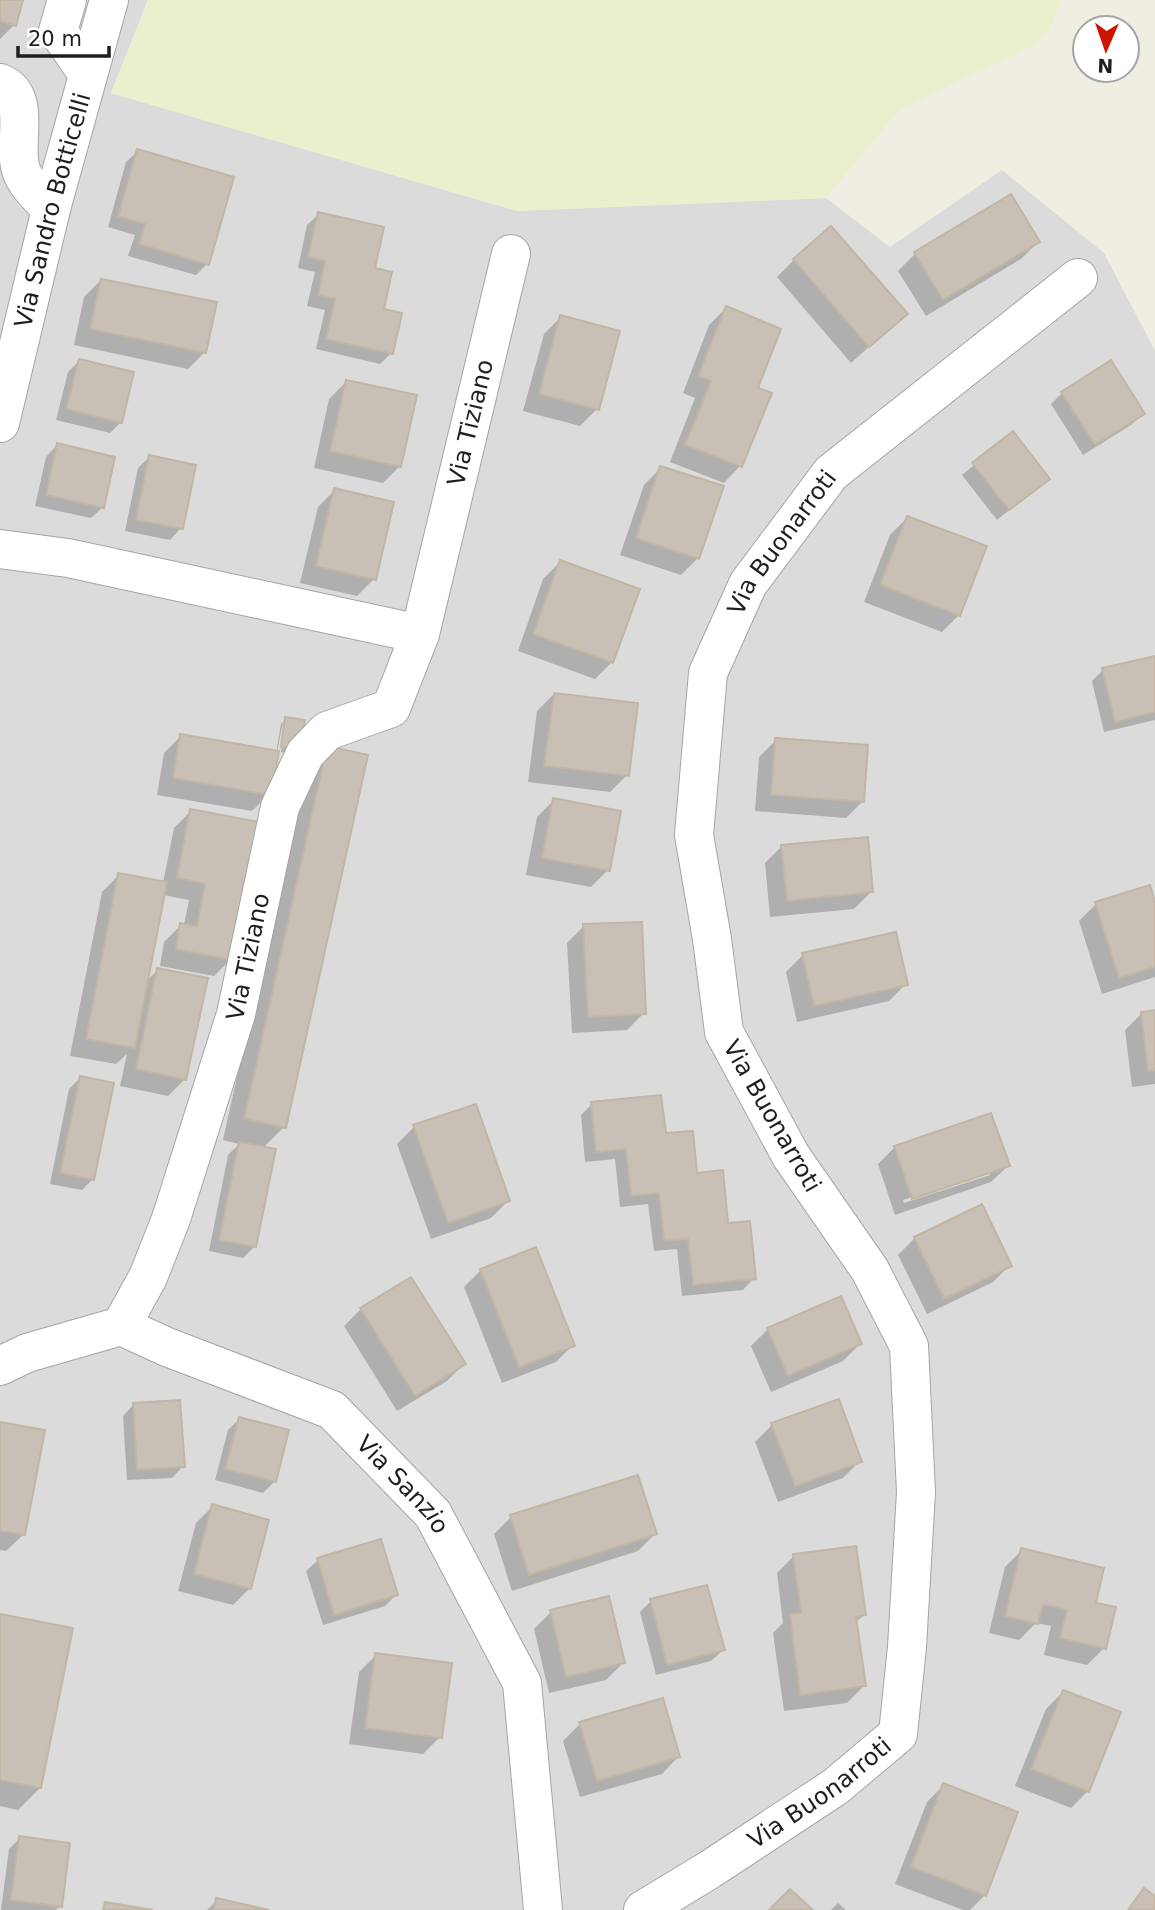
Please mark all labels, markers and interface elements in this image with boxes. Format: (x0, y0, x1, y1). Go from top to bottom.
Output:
scale bar (18, 14, 108, 58)
north arrow (1071, 14, 1141, 84)
text: 20 m (28, 27, 82, 51)
text: N (1097, 55, 1114, 77)
street label: Via Sandro Botticelli (9, 90, 97, 331)
street label: Via Tiziano (442, 356, 499, 489)
street label: Via Buonarroti (722, 465, 842, 619)
street label: Via Tiziano (221, 890, 275, 1023)
street label: Via Buonarroti (717, 1035, 827, 1197)
street label: Via Sanzio (351, 1430, 455, 1538)
street label: Via Buonarroti (743, 1732, 897, 1855)

